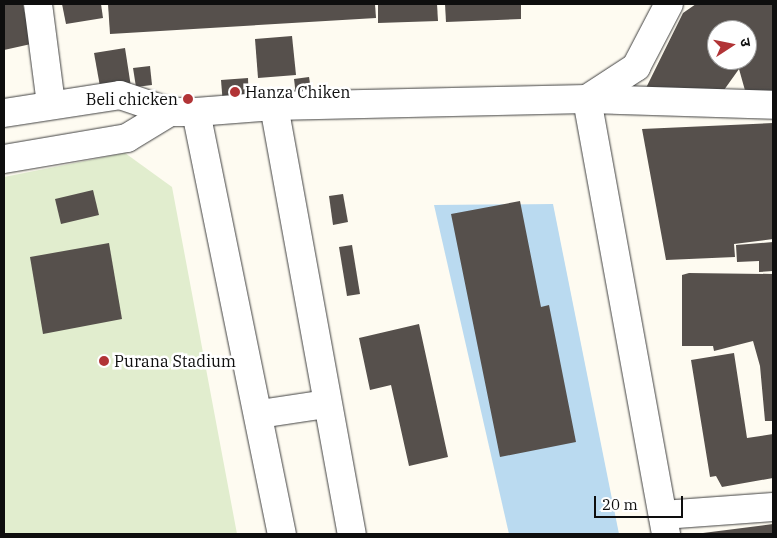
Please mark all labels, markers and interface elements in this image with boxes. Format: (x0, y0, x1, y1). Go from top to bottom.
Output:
north arrow (707, 20, 757, 70)
text: उ (736, 37, 755, 48)
place label: Hanza Chiken (245, 82, 350, 102)
marker: Hanza Chiken (229, 86, 241, 98)
place label: Beli chicken (86, 89, 178, 109)
marker: Beli chicken (182, 93, 194, 105)
place label: Purana Stadium (114, 351, 236, 371)
marker: Purana Stadium (98, 355, 110, 367)
scale bar (597, 486, 686, 518)
text: 20 m (602, 495, 638, 514)

